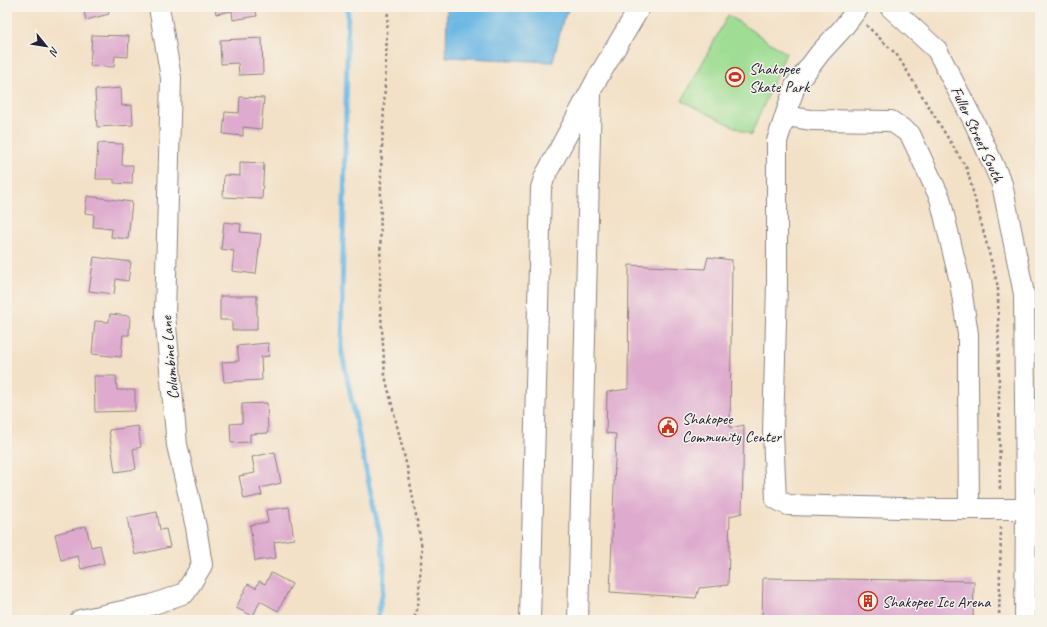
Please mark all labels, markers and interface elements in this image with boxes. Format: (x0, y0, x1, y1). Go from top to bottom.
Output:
north arrow (26, 26, 66, 66)
text: N (46, 45, 62, 59)
place label: Shakopee Skate Park (749, 59, 810, 97)
sports icon: Shakopee Skate Park (724, 66, 746, 88)
street label: Fuller Street South (946, 83, 1008, 186)
street label: Columbine Lane (156, 314, 184, 400)
place label: Shakopee Community Center (682, 409, 782, 447)
public building icon: Shakopee Community Center (657, 416, 679, 438)
building icon: Shakopee Ice Arena (857, 590, 879, 612)
place label: Shakopee Ice Arena (882, 592, 992, 612)

